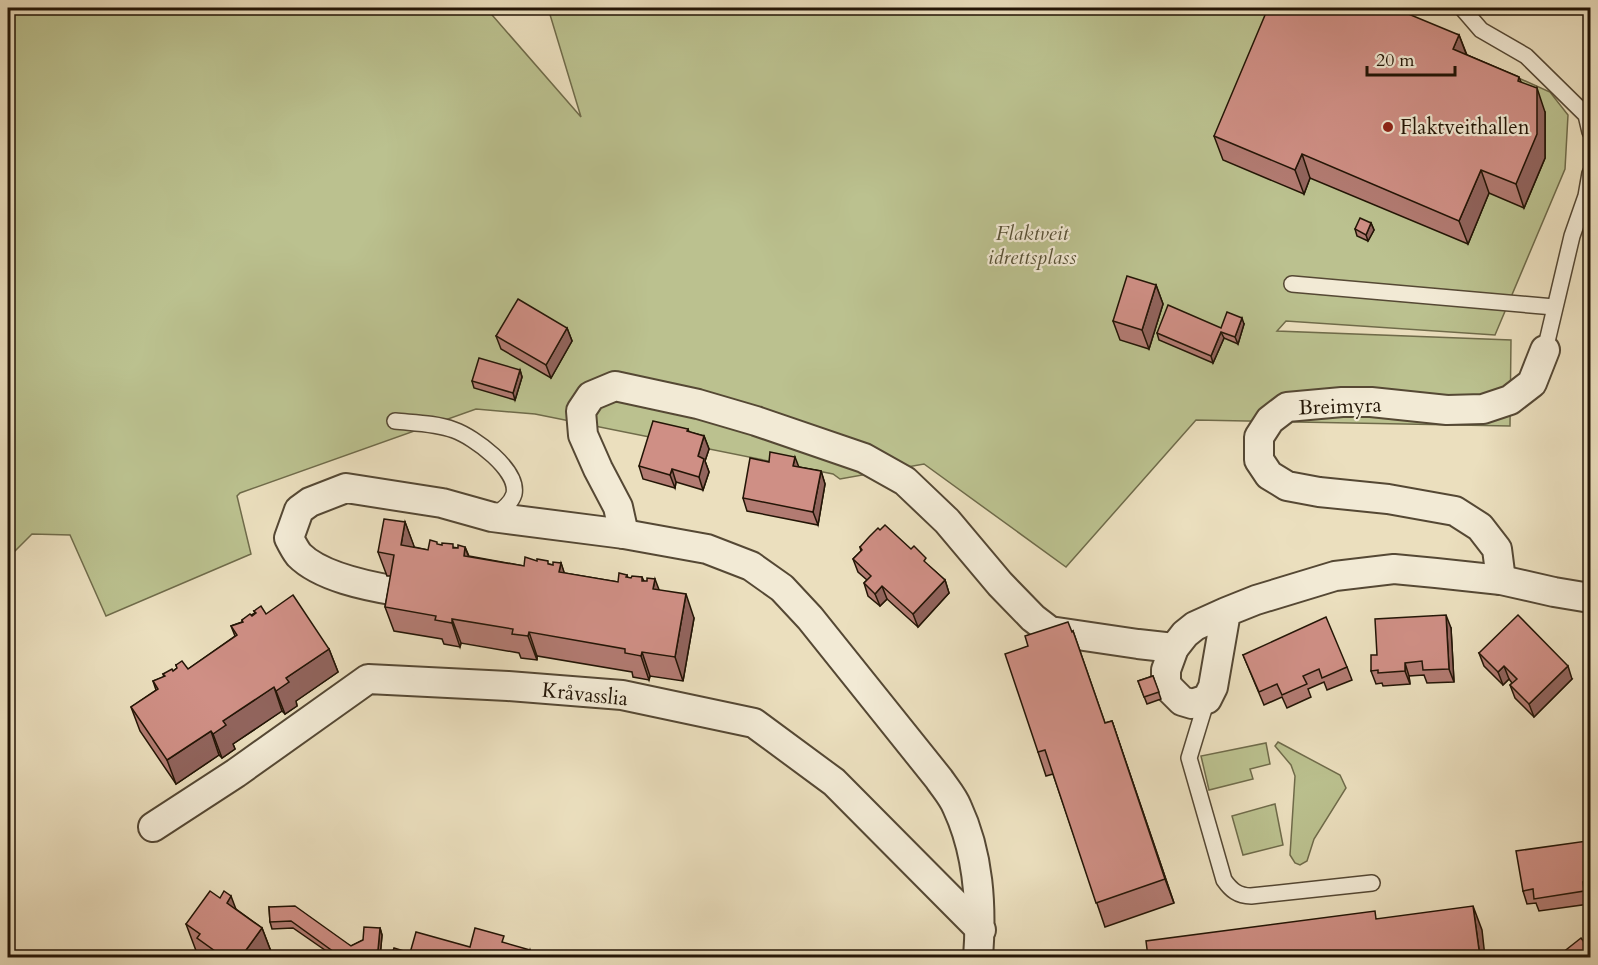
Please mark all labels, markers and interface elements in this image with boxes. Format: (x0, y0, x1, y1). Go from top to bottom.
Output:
scale bar (1367, 39, 1456, 77)
text: 20 m (1376, 48, 1415, 73)
place label: Flaktveithallen (1400, 113, 1530, 142)
marker: Flaktveithallen (1381, 120, 1395, 134)
park label: Flaktveit idrettsplass (988, 219, 1076, 272)
street label: Breimyra (1298, 391, 1382, 422)
street label: Kråvasslia (540, 676, 629, 713)

